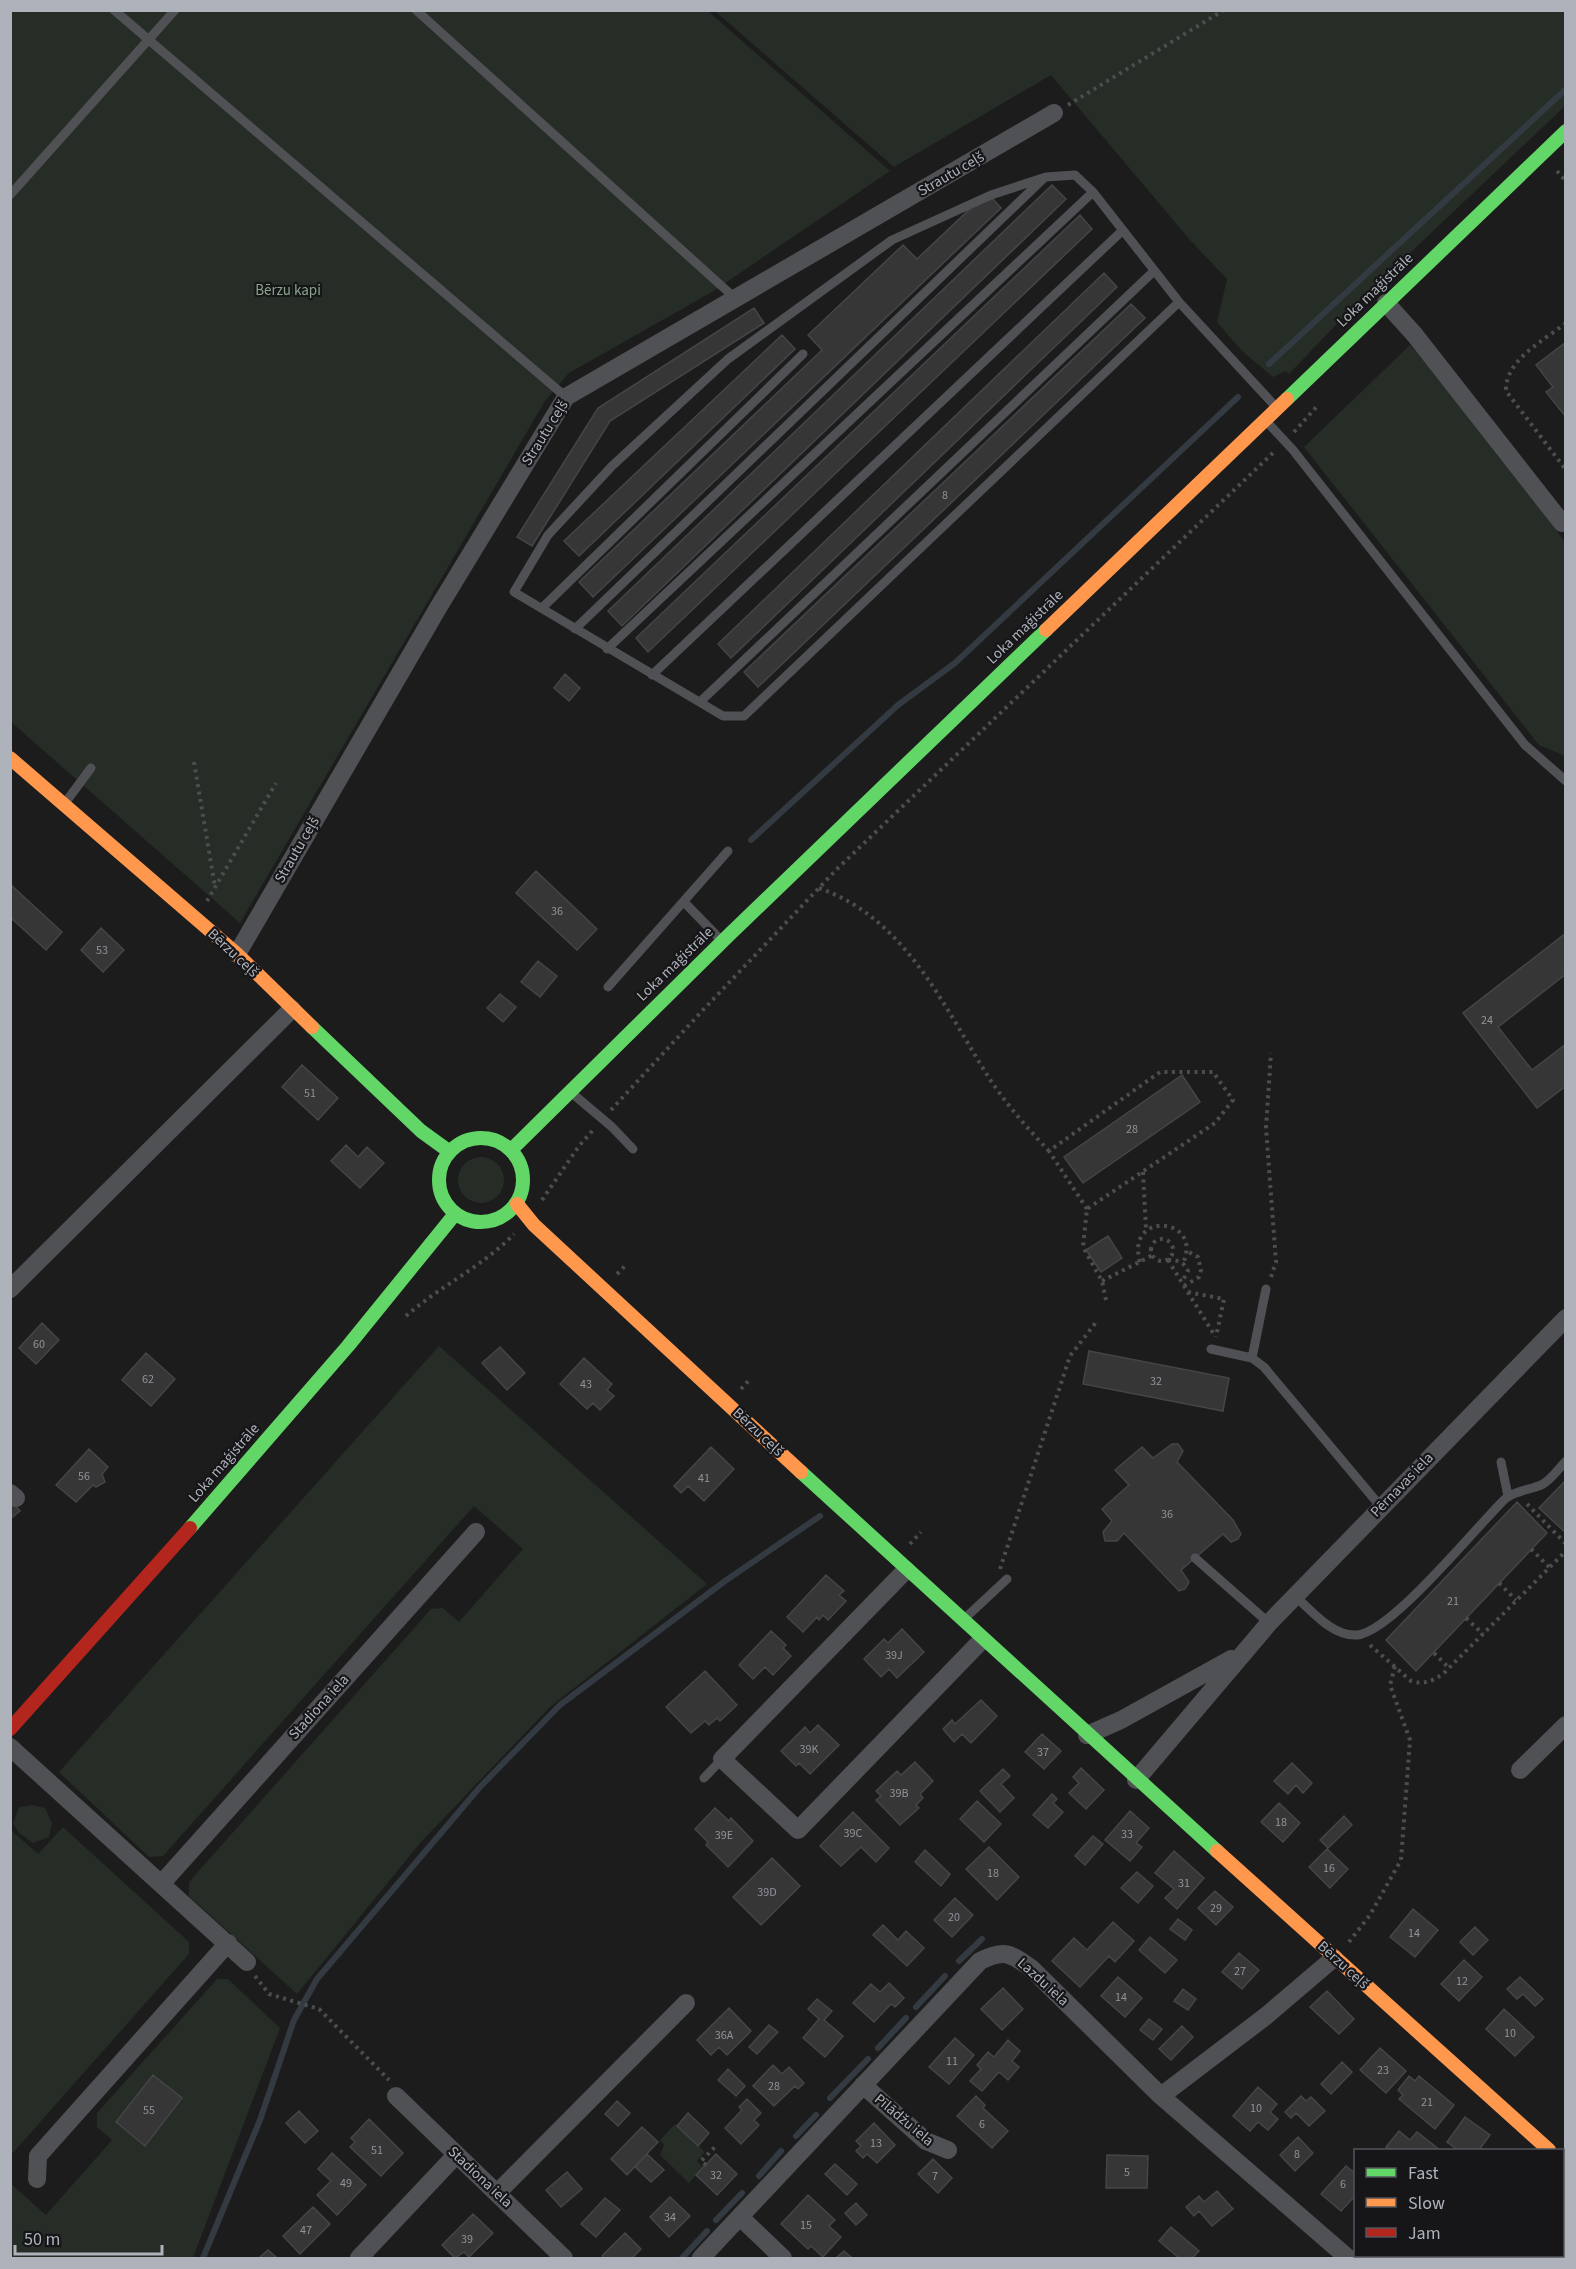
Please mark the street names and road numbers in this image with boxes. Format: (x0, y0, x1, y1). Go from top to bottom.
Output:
street label: Strautu ceļš (914, 147, 988, 201)
street label: Loka maģistrāle (1332, 248, 1418, 332)
street label: Strautu ceļš (517, 396, 573, 470)
street label: Loka maģistrāle (982, 585, 1068, 669)
street label: Strautu ceļš (270, 813, 324, 887)
street label: Loka maģistrāle (632, 922, 718, 1006)
street label: Bērzu ceļš (203, 924, 263, 982)
street label: Bērzu ceļš (728, 1403, 788, 1461)
street label: Loka maģistrāle (184, 1419, 264, 1507)
street label: Pērnavas iela (1366, 1448, 1438, 1522)
street label: Stadiona iela (284, 1670, 354, 1744)
street label: Bērzu ceļš (1313, 1936, 1373, 1994)
street label: Lazdu iela (1013, 1953, 1073, 2011)
street label: Pīlādžu iela (870, 2089, 938, 2151)
street label: Stadiona iela (443, 2142, 517, 2212)

